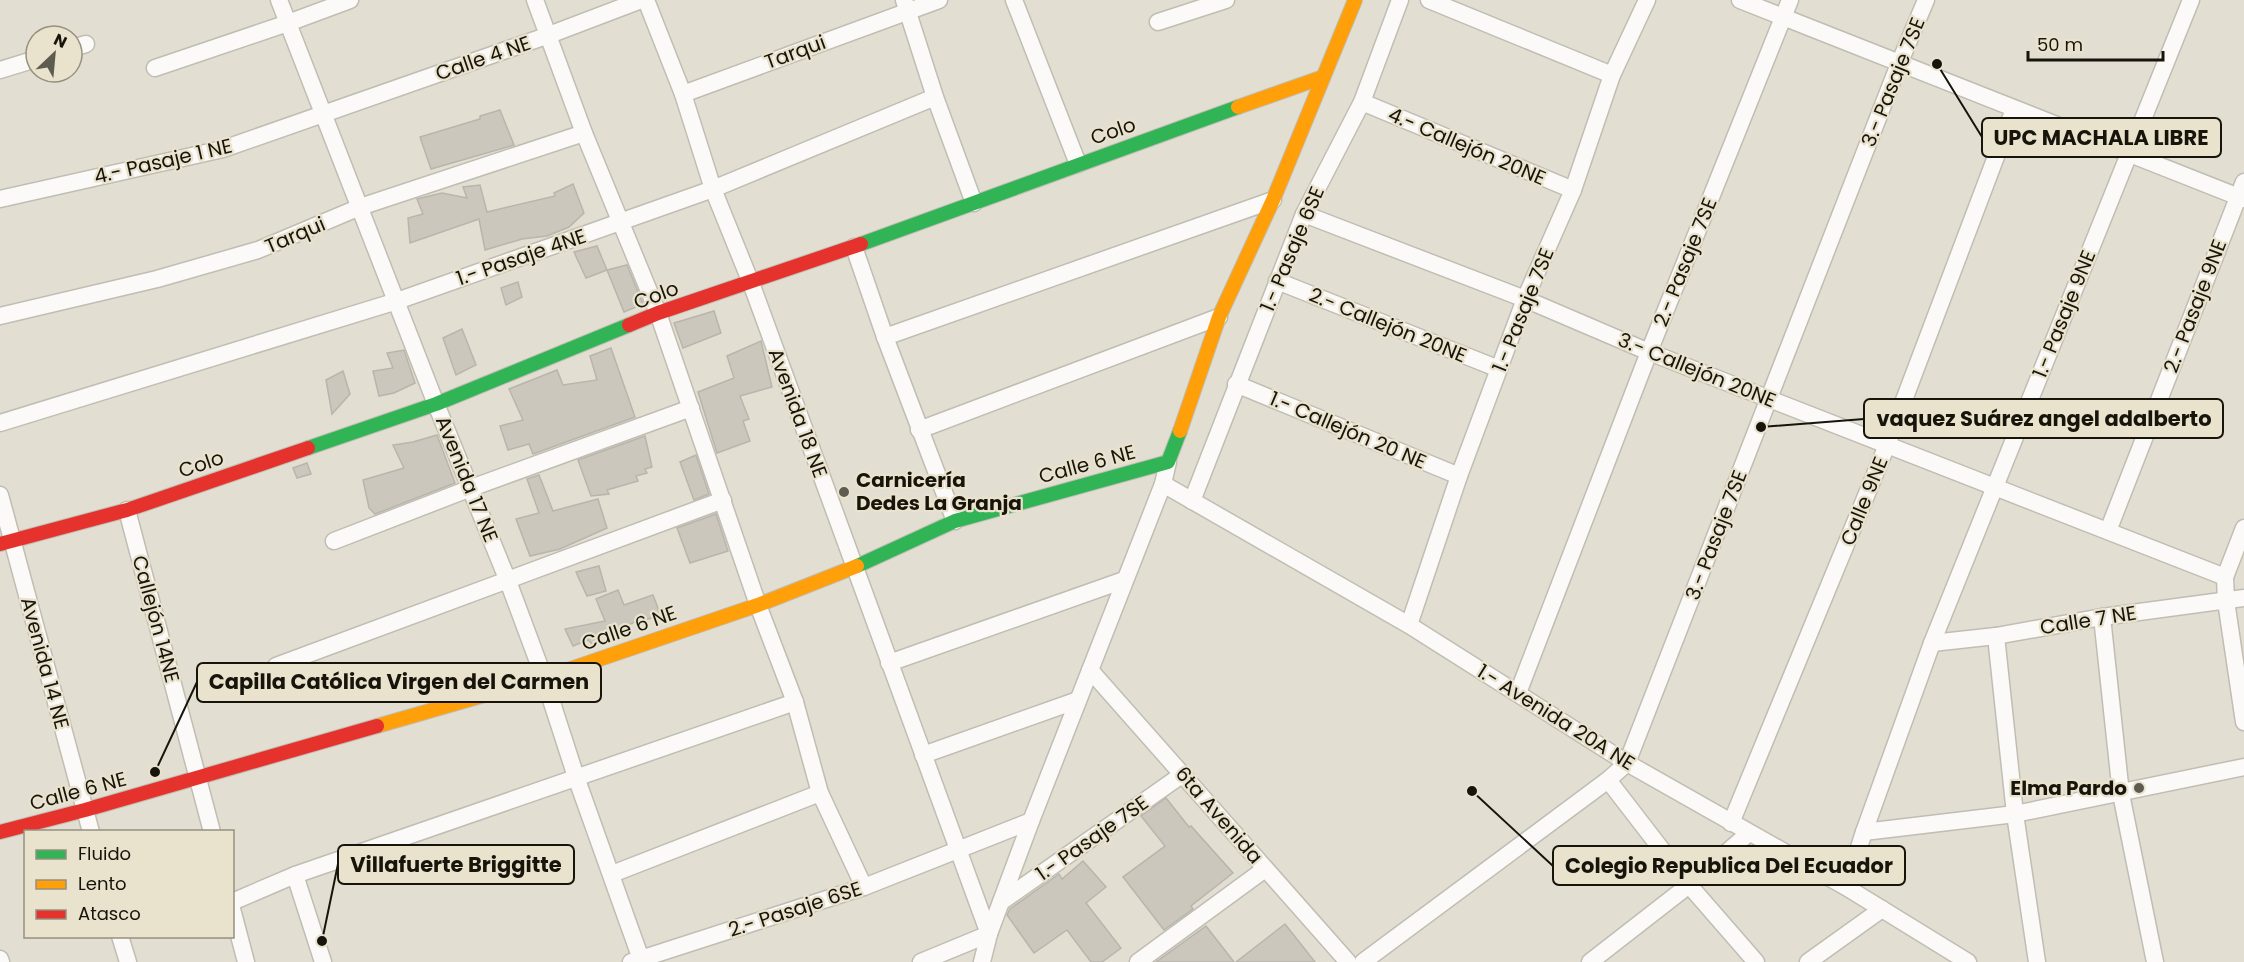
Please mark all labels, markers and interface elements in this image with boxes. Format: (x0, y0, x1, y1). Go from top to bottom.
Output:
street label: 3.- Pasaje 7SE (1854, 13, 1932, 151)
north arrow (24, 24, 84, 84)
scale bar (2028, 24, 2163, 62)
text: N (50, 28, 71, 54)
street label: Tarqui (761, 28, 829, 76)
street label: Calle 4 NE (432, 29, 534, 87)
text: 50 m (2037, 32, 2083, 57)
street label: 4.- Callejón 20NE (1384, 100, 1550, 192)
street label: Colo (1087, 110, 1139, 152)
callout: UPC MACHALA LIBRE (1982, 118, 2221, 157)
text: UPC MACHALA LIBRE (1994, 123, 2209, 152)
street label: 4.- Pasaje 1 NE (91, 132, 235, 190)
street label: 1.- Pasaje 6SE (1253, 182, 1331, 316)
street label: 2.- Pasaje 7SE (1646, 193, 1724, 331)
street label: Tarqui (261, 210, 329, 260)
street label: 1.- Pasaje 4NE (452, 222, 590, 292)
street label: 2.- Pasaje 9NE (2157, 235, 2233, 377)
street label: 1.- Pasaje 7SE (1485, 244, 1561, 376)
street label: 1.- Pasaje 9NE (2026, 246, 2102, 382)
street label: Colo (630, 274, 682, 316)
street label: 2.- Callejón 20NE (1305, 281, 1471, 369)
street label: 3.- Callejón 20NE (1614, 326, 1780, 414)
street label: Avenida 18 NE (762, 344, 834, 482)
street label: 1.- Callejón 20 NE (1265, 384, 1431, 476)
callout: vaquez Suárez angel adalberto (1864, 399, 2223, 438)
text: vaquez Suárez angel adalberto (1876, 404, 2212, 433)
street label: Avenida 17 NE (429, 412, 505, 546)
street label: Calle 6 NE (1036, 438, 1138, 490)
street label: Colo (175, 443, 227, 485)
street label: Calle 9NE (1834, 452, 1894, 550)
place label: Carnicería Dedes La Granja (856, 466, 1022, 517)
street label: 3.- Pasaje 7SE (1678, 466, 1754, 604)
marker: Carnicería Dedes La Granja (837, 485, 851, 499)
street label: Callejón 14NE (126, 552, 186, 686)
street label: Avenida 14 NE (14, 594, 76, 732)
street label: Calle 6 NE (578, 599, 680, 657)
street label: Calle 7 NE (2038, 599, 2138, 641)
street label: 1.- Avenida 20A NE (1472, 657, 1640, 777)
callout: Capilla Católica Virgen del Carmen (197, 663, 601, 702)
text: Capilla Católica Virgen del Carmen (209, 667, 589, 696)
street label: 6ta Avenida (1169, 760, 1269, 870)
street label: Calle 6 NE (27, 765, 129, 817)
place label: Elma Pardo (2010, 774, 2127, 802)
marker: Elma Pardo (2132, 781, 2146, 795)
street label: 1.- Pasaje 7SE (1030, 789, 1154, 887)
legend (24, 830, 234, 938)
text: Fluido (78, 841, 131, 866)
callout: Villafuerte Briggitte (338, 845, 574, 884)
callout: Colegio Republica Del Ecuador (1553, 846, 1905, 885)
text: Villafuerte Briggitte (350, 850, 562, 879)
text: Colegio Republica Del Ecuador (1565, 851, 1893, 880)
text: Lento (78, 871, 127, 896)
street label: 2.- Pasaje 6SE (725, 874, 865, 944)
text: Atasco (78, 901, 141, 926)

